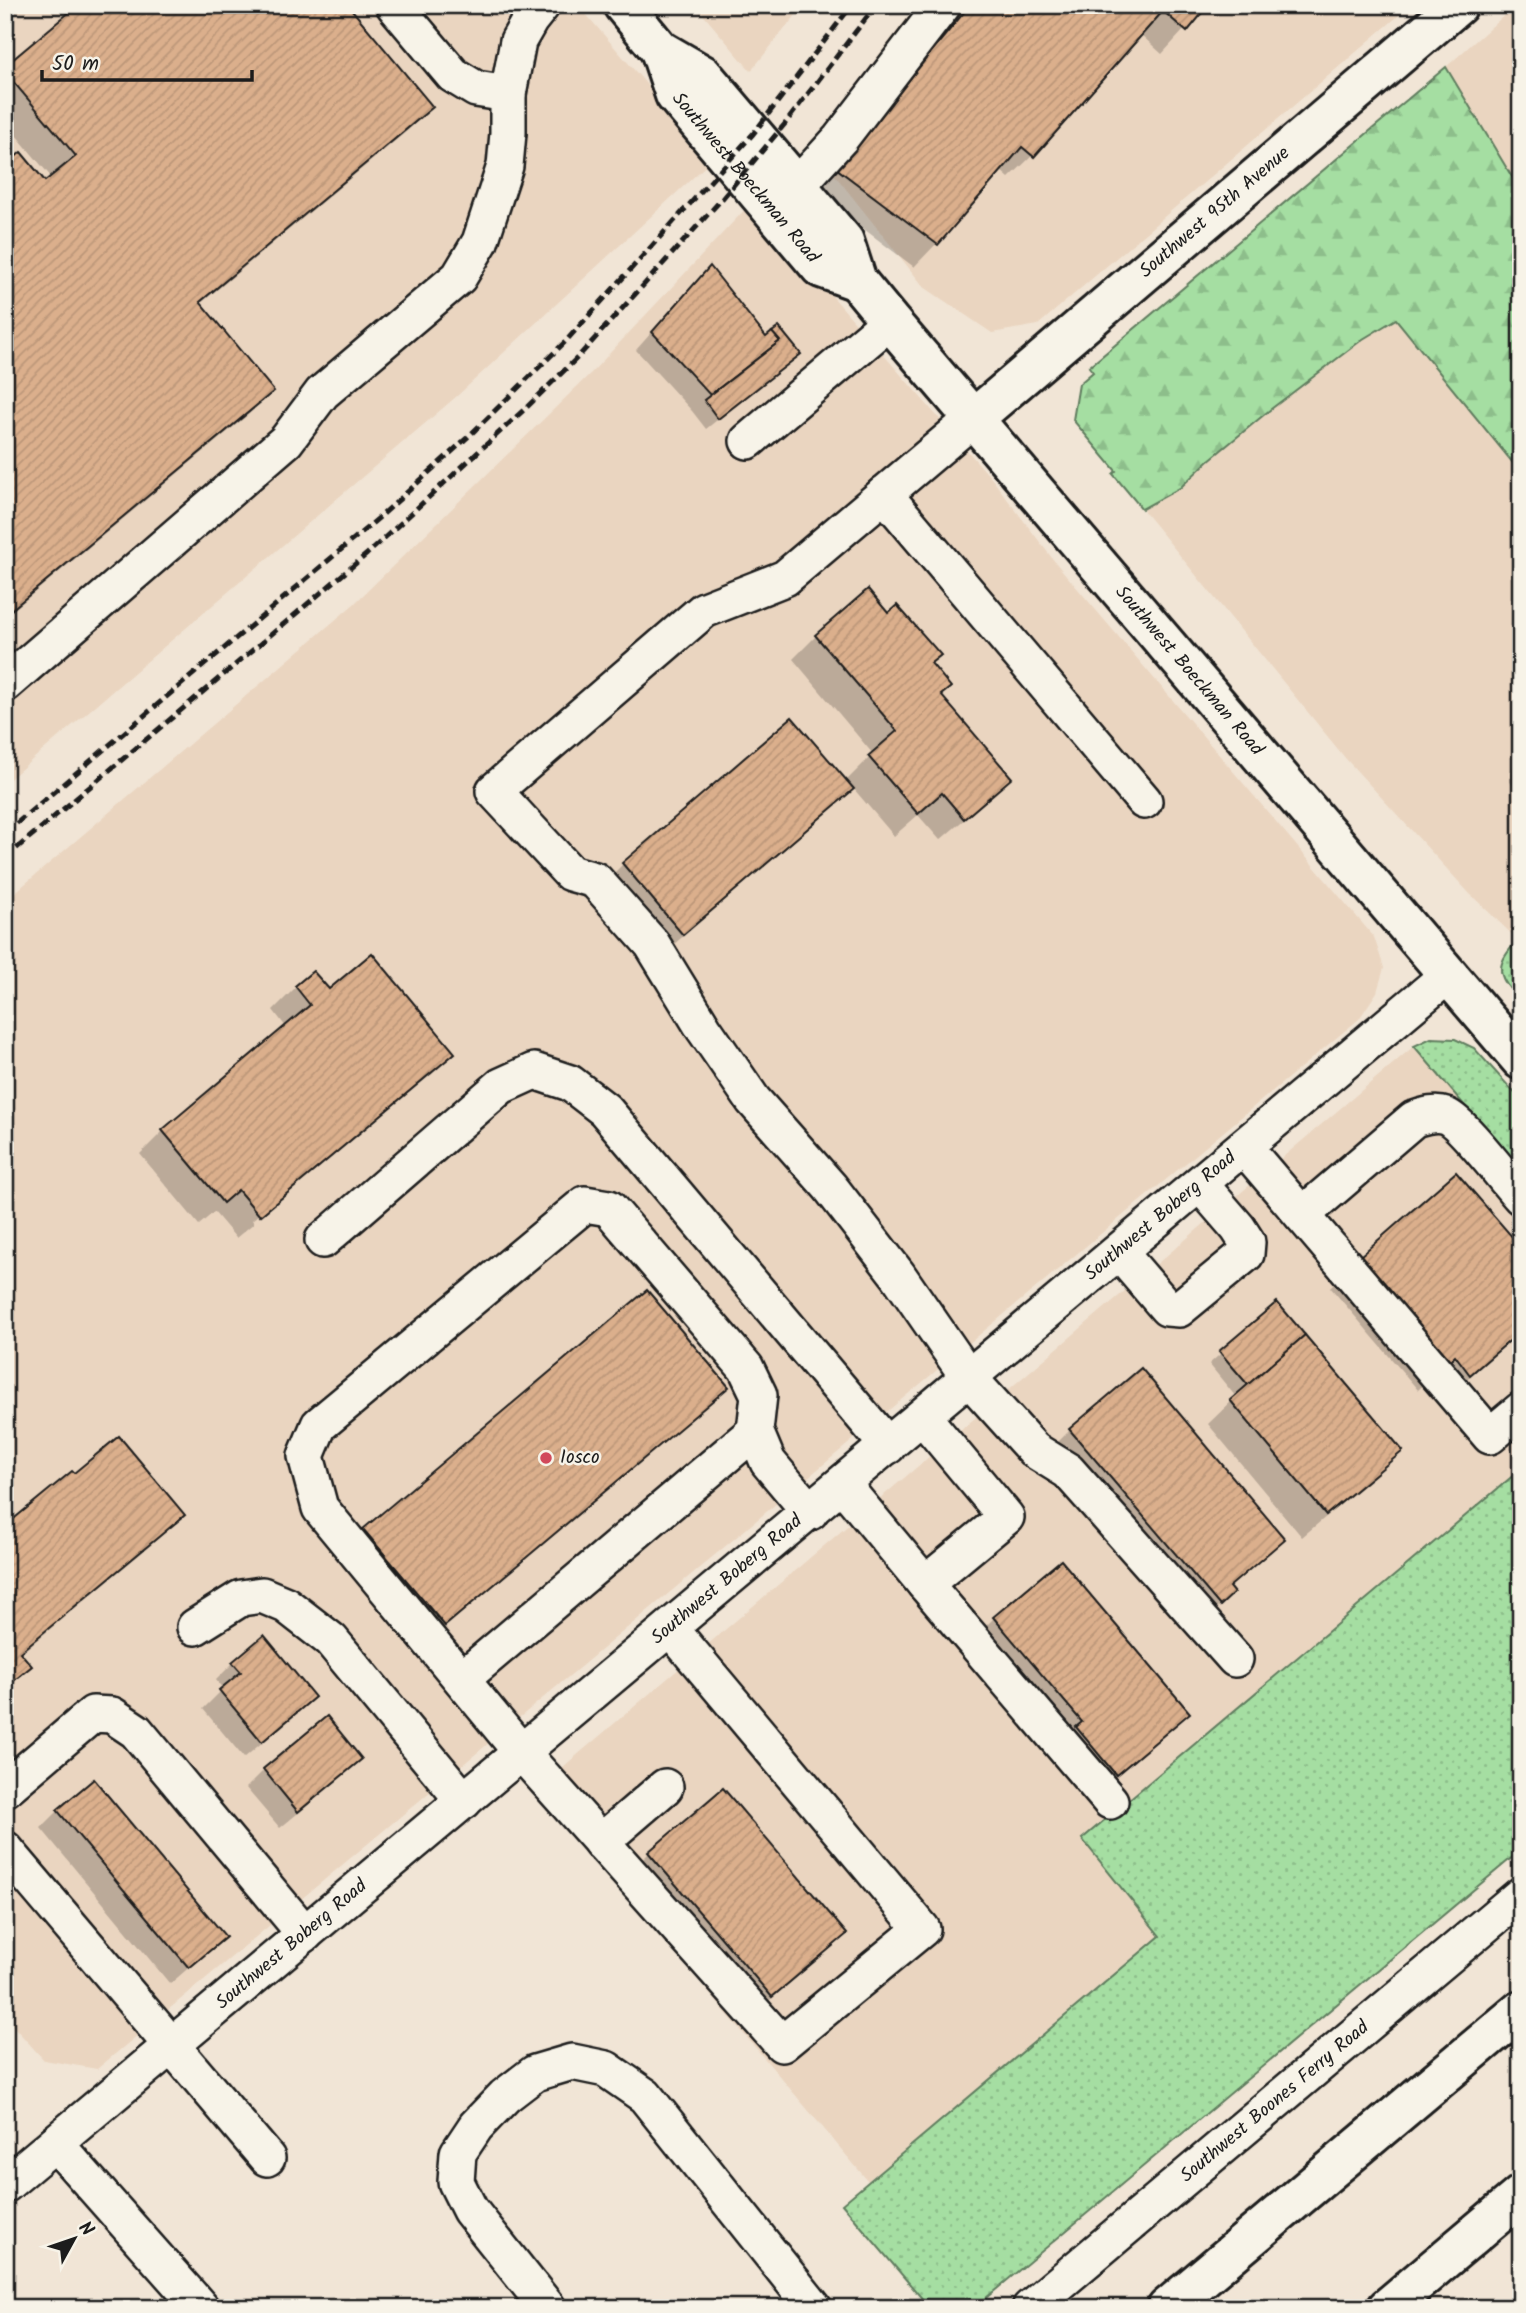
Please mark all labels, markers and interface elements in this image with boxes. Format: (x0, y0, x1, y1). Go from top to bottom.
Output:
scale bar (42, 38, 252, 82)
text: 50 m (52, 48, 99, 81)
street label: Southwest Boeckman Road (664, 86, 827, 271)
street label: Southwest 95th Avenue (1133, 139, 1297, 286)
street label: Southwest Boeckman Road (1107, 579, 1271, 763)
street label: Southwest Boberg Road (1078, 1143, 1243, 1289)
place label: Iosco (560, 1443, 600, 1473)
marker: Iosco (538, 1450, 554, 1466)
street label: Southwest Boberg Road (644, 1507, 810, 1652)
street label: Southwest Boberg Road (209, 1872, 374, 2017)
street label: Southwest Boones Ferry Road (1174, 2013, 1377, 2191)
north arrow (38, 2204, 108, 2274)
text: N (70, 2215, 101, 2244)

